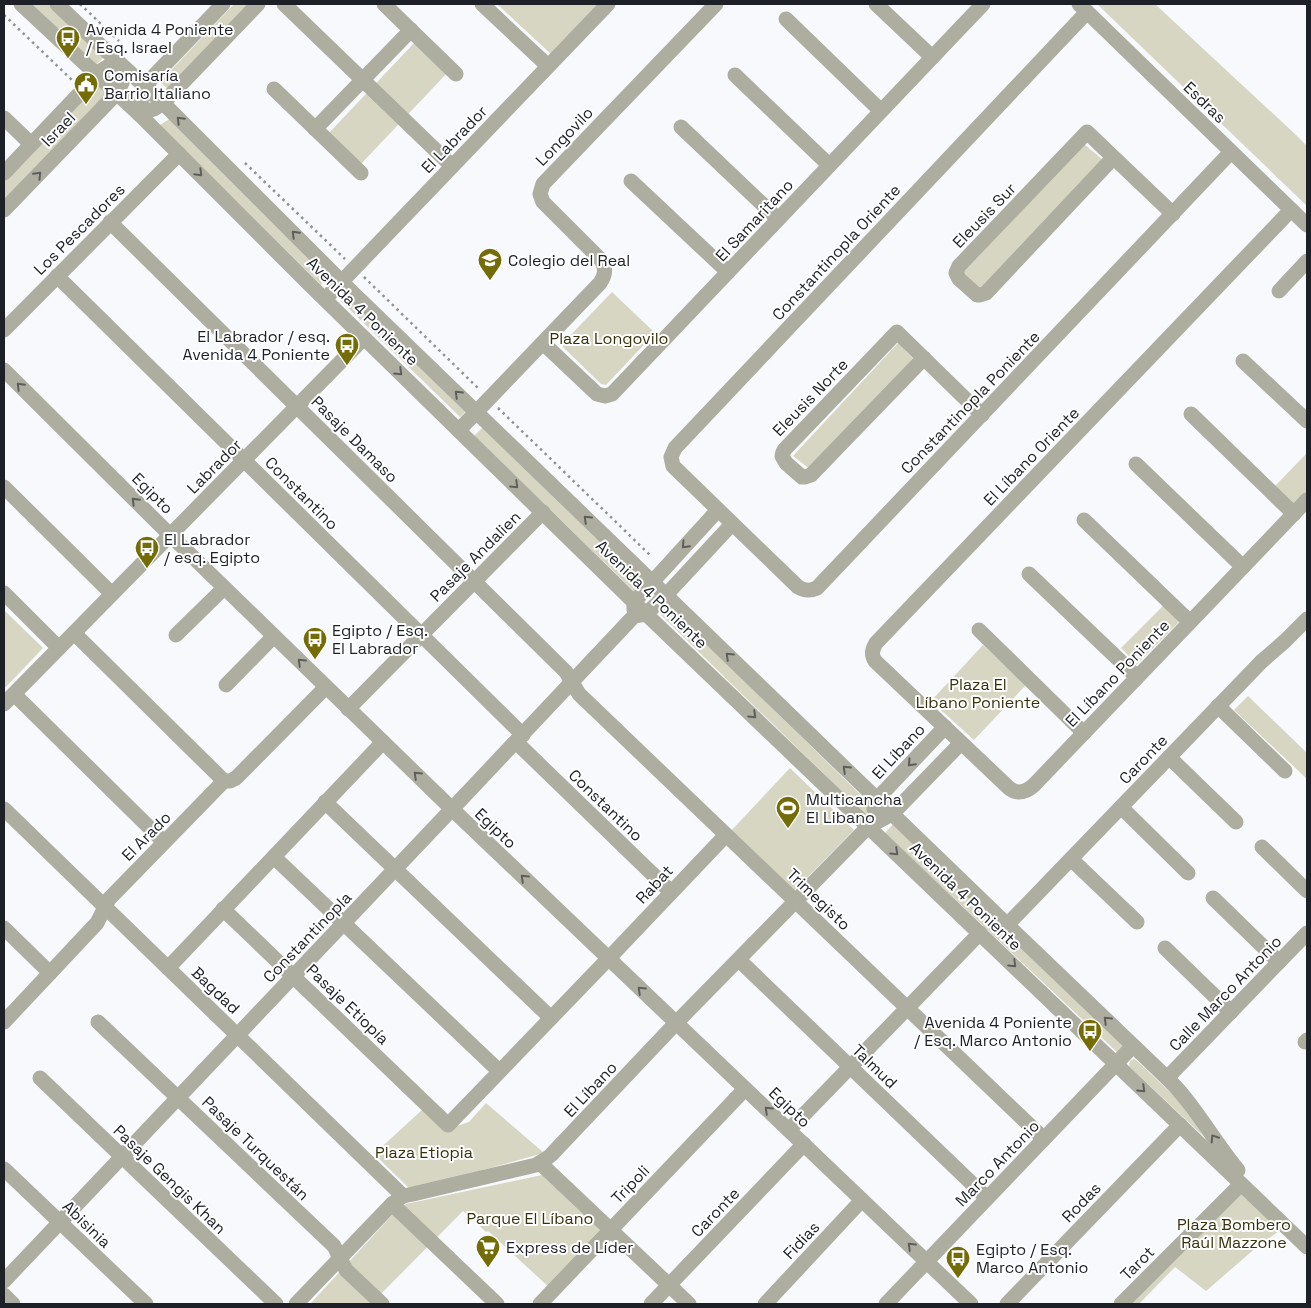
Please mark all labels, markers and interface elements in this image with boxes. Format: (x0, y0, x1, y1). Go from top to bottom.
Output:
place label: Avenida 4 Poniente / Esq. Israel (86, 19, 234, 58)
bus stop icon: Avenida 4 Poniente / Esq. Israel (55, 25, 81, 59)
place label: Comisaría Barrio Italiano (104, 65, 211, 104)
public building icon: Comisaría Barrio Italiano (73, 71, 99, 105)
street label: Esdras (1179, 77, 1230, 128)
street label: El Labrador (417, 101, 492, 178)
street label: Longovilo (531, 102, 598, 170)
street label: Israel (37, 107, 80, 151)
one-way arrow (176, 117, 185, 126)
one-way arrow (193, 167, 202, 176)
one-way arrow (32, 172, 41, 181)
street label: El Samaritano (711, 175, 798, 266)
street label: Eleusis Sur (948, 178, 1021, 252)
street label: Los Pescadores (29, 179, 129, 279)
street label: Constantinopla Oriente (768, 180, 905, 325)
one-way arrow (292, 231, 301, 240)
school or university icon: Colegio del Real (477, 247, 503, 281)
place label: Colegio del Real (508, 250, 630, 271)
street label: Avenida 4 Poniente (302, 253, 423, 370)
place label: El Labrador / esq. Avenida 4 Poniente (182, 326, 330, 365)
street label: Constantinopla Poniente (896, 326, 1044, 478)
park label: Plaza Longovilo (550, 328, 668, 349)
bus stop icon: El Labrador / esq. Avenida 4 Poniente (334, 332, 360, 366)
street label: Eleusis Norte (768, 354, 853, 441)
one-way arrow (394, 366, 403, 375)
one-way arrow (17, 383, 26, 392)
street label: Pasaje Damaso (307, 391, 403, 487)
one-way arrow (455, 391, 464, 400)
street label: El Líbano Oriente (979, 403, 1084, 510)
street label: Labrador (182, 434, 246, 498)
street label: Constantino (261, 452, 343, 534)
street label: Egipto (127, 468, 178, 519)
one-way arrow (510, 480, 519, 489)
one-way arrow (132, 498, 141, 507)
street label: Pasaje Andalien (426, 507, 525, 606)
one-way arrow (584, 516, 593, 525)
place label: El Labrador / esq. Egipto (164, 529, 260, 568)
bus stop icon: El Labrador / esq. Egipto (134, 535, 160, 569)
street label: Avenida 4 Poniente (591, 536, 712, 653)
one-way arrow (682, 540, 691, 549)
street label: El Líbano Poniente (1061, 615, 1174, 732)
place label: Egipto / Esq. El Labrador (332, 620, 428, 659)
bus stop icon: Egipto / Esq. El Labrador (302, 626, 328, 660)
one-way arrow (726, 653, 735, 662)
one-way arrow (297, 659, 306, 668)
park label: Plaza El Líbano Poniente (916, 674, 1040, 713)
one-way arrow (747, 709, 756, 718)
street label: El Líbano (867, 719, 930, 784)
street label: Caronte (1115, 730, 1172, 789)
one-way arrow (908, 757, 917, 766)
street label: Constantino (564, 765, 647, 846)
one-way arrow (843, 766, 852, 775)
one-way arrow (414, 772, 423, 781)
place label: Multicancha El Libano (806, 789, 902, 828)
sports icon: Multicancha El Libano (775, 795, 801, 829)
street label: Egipto (470, 803, 521, 853)
street label: El Arado (117, 807, 176, 866)
street label: Avenida 4 Poniente (905, 838, 1026, 955)
one-way arrow (889, 846, 898, 855)
street label: Rabat (631, 860, 678, 908)
street label: Trimegisto (782, 864, 855, 935)
one-way arrow (520, 875, 529, 884)
street label: Constantinopla (259, 887, 356, 987)
street label: Calle Marco Antonio (1165, 931, 1286, 1056)
one-way arrow (1007, 958, 1016, 967)
street label: Pasaje Etiopía (302, 960, 394, 1049)
street label: Bagdad (187, 962, 244, 1019)
one-way arrow (638, 987, 647, 996)
place label: Avenida 4 Poniente / Esq. Marco Antonio (914, 1012, 1072, 1051)
one-way arrow (1103, 1017, 1112, 1026)
bus stop icon: Avenida 4 Poniente / Esq. Marco Antonio (1077, 1018, 1103, 1052)
street label: Talmud (848, 1040, 902, 1093)
street label: El Líbano (559, 1057, 622, 1122)
street label: Egipto (764, 1082, 815, 1132)
one-way arrow (1137, 1083, 1146, 1092)
street label: Pasaje Turquestán (198, 1092, 314, 1205)
one-way arrow (764, 1107, 773, 1116)
street label: Marco Antonio (951, 1116, 1044, 1211)
street label: Pasaje Gengis Khan (109, 1120, 230, 1239)
one-way arrow (1211, 1134, 1221, 1143)
park label: Plaza Etiopia (375, 1142, 473, 1163)
street label: Tripoli (607, 1160, 654, 1208)
street label: Rodas (1057, 1178, 1106, 1227)
street label: Caronte (687, 1183, 744, 1242)
street label: Abisinia (58, 1196, 115, 1253)
park label: Parque El Líbano (467, 1208, 593, 1229)
park label: Plaza Bombero Raúl Mazzone (1177, 1214, 1291, 1253)
street label: Fidias (779, 1217, 824, 1264)
supermarket icon: Express de Líder (475, 1234, 501, 1268)
place label: Express de Líder (506, 1237, 633, 1258)
place label: Egipto / Esq. Marco Antonio (976, 1239, 1088, 1278)
street label: Tarot (1116, 1242, 1159, 1285)
one-way arrow (907, 1243, 916, 1252)
bus stop icon: Egipto / Esq. Marco Antonio (945, 1245, 971, 1279)

